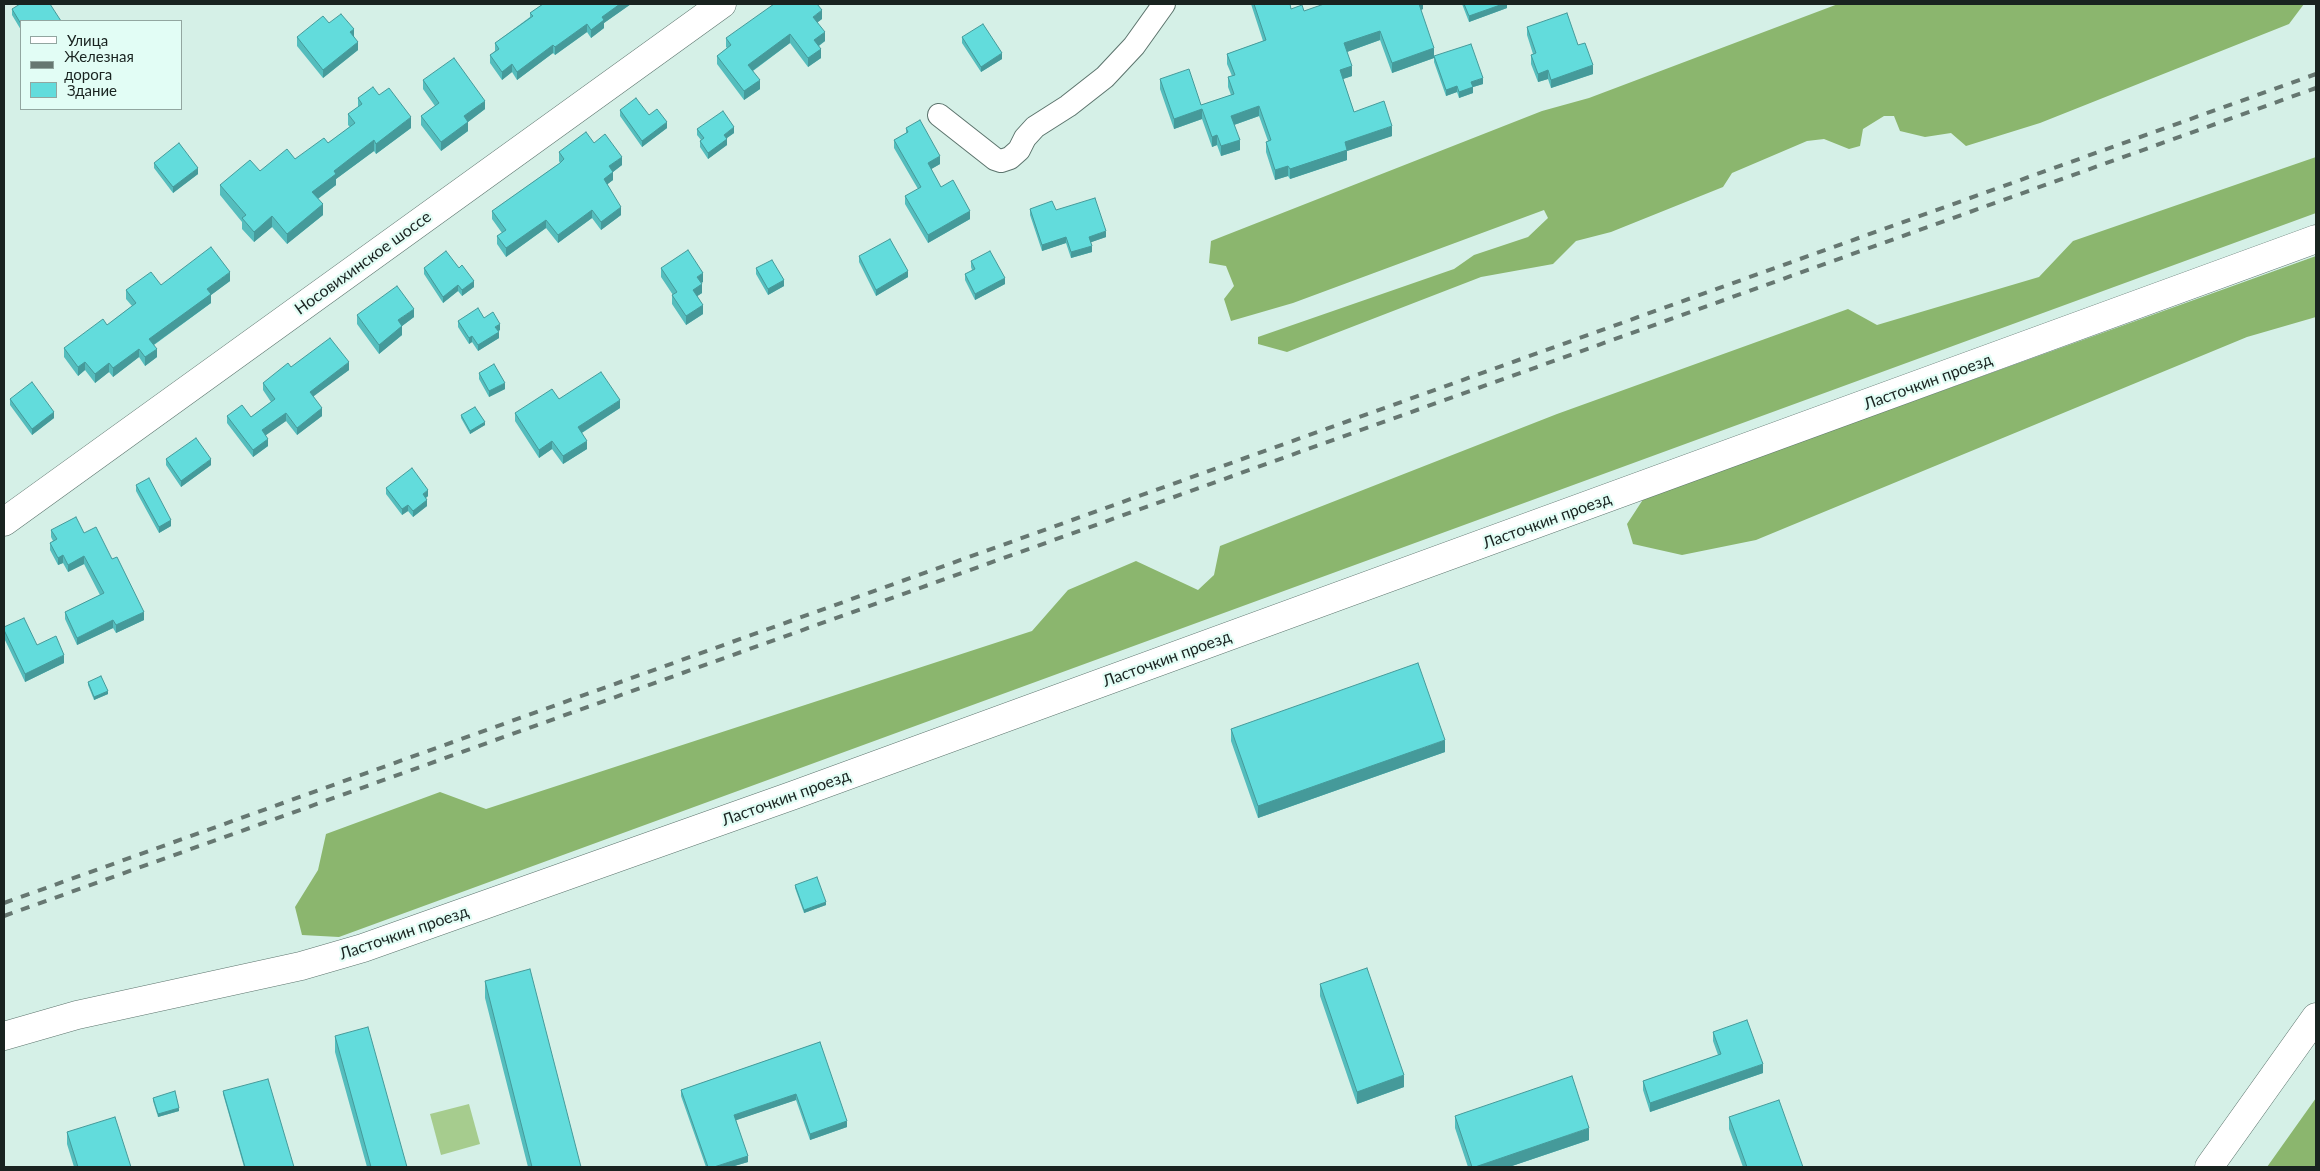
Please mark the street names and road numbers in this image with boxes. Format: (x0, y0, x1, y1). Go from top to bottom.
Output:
street label: Носовихинское шоссе (291, 207, 435, 319)
street label: Ласточкин проезд (1861, 350, 1995, 414)
street label: Ласточкин проезд (1480, 489, 1614, 553)
street label: Ласточкин проезд (1100, 627, 1234, 691)
street label: Ласточкин проезд (719, 766, 853, 830)
street label: Ласточкин проезд (337, 902, 471, 964)

